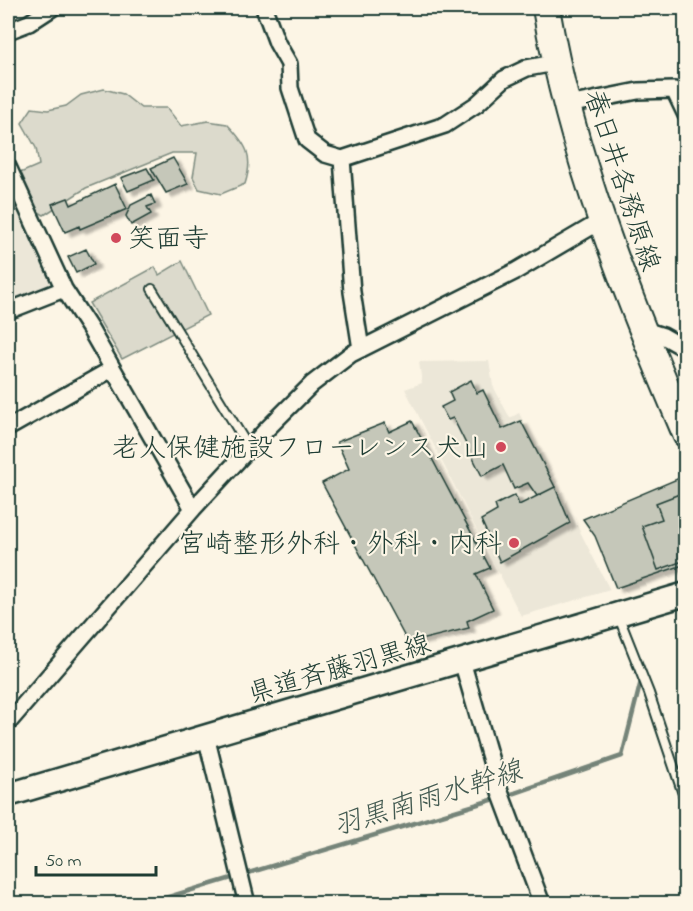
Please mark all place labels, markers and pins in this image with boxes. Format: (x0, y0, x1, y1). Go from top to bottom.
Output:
place label: 笑面寺 (128, 221, 209, 260)
marker: 笑面寺 (109, 231, 123, 245)
place label: 老人保健施設フローレンス犬山 (112, 430, 489, 469)
marker: 老人保健施設フローレンス犬山 (494, 440, 508, 454)
place label: 宮崎整形外科・外科・内科 (178, 526, 502, 565)
marker: 宮崎整形外科・外科・内科 (507, 536, 521, 550)

